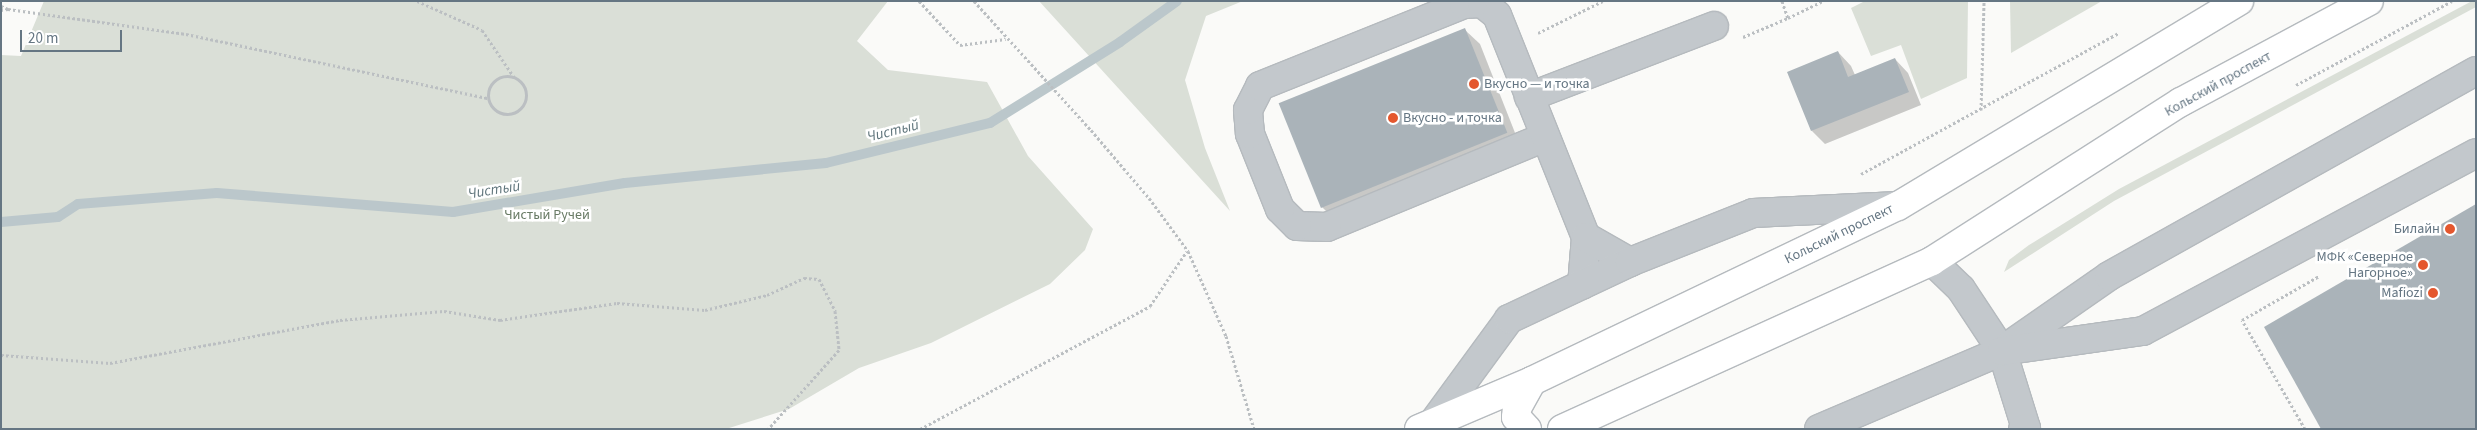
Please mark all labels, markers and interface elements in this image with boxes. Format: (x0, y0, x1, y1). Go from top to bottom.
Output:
scale bar (22, 20, 125, 52)
text: 20 m (28, 28, 58, 49)
street label: Кольский проспект (2162, 48, 2274, 120)
place label: Вкусно — и точка (1484, 76, 1590, 92)
marker: Вкусно — и точка (1468, 78, 1480, 90)
place label: Вкусно - и точка (1403, 110, 1502, 126)
marker: Вкусно - и точка (1387, 112, 1399, 124)
water label: Чистый (865, 116, 921, 146)
water label: Чистый (467, 177, 521, 203)
street label: Кольский проспект (1782, 200, 1896, 268)
park label: Чистый Ручей (504, 207, 590, 223)
place label: Билайн (2394, 221, 2440, 237)
marker: Билайн (2444, 223, 2456, 235)
place label: МФК «Северное Нагорное» (2316, 249, 2413, 282)
marker: МФК «Северное Нагорное» (2417, 259, 2429, 271)
place label: Mafiozi (2381, 285, 2423, 301)
marker: Mafiozi (2427, 287, 2439, 299)

